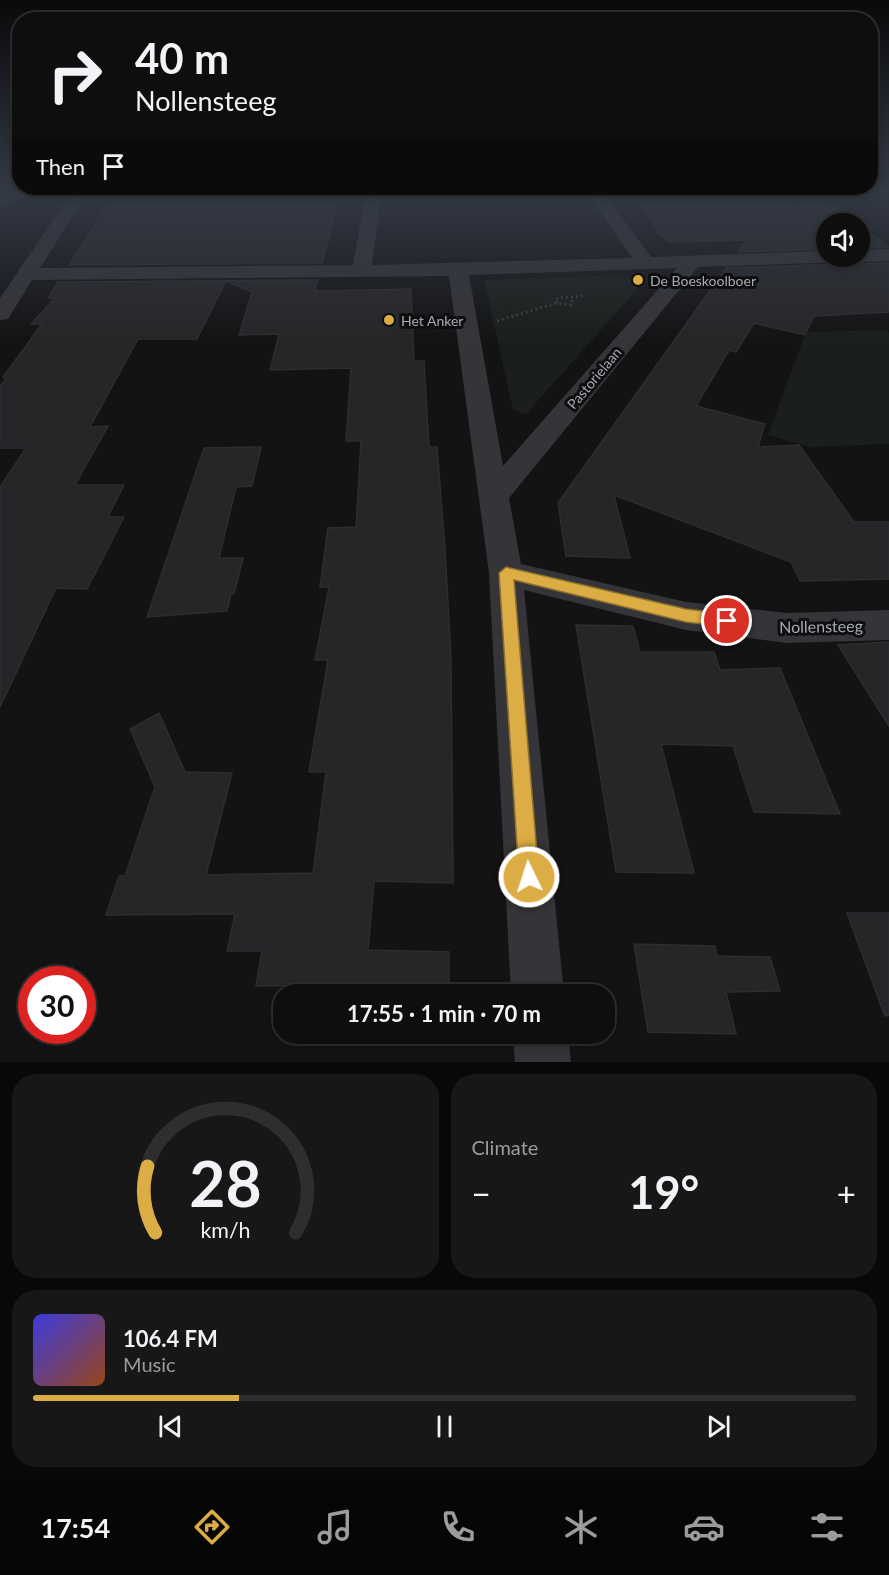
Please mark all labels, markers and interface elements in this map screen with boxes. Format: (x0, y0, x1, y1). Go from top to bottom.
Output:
text: 40 m (135, 33, 229, 83)
icon: right (36, 36, 114, 114)
text: Nollensteeg (135, 84, 276, 117)
icon: arrive (97, 150, 130, 183)
text: Then (36, 153, 85, 180)
map controls (816, 213, 870, 267)
button: sound (816, 213, 870, 267)
place label: De Boeskoolboer (650, 272, 756, 289)
marker: De Boeskoolboer (631, 273, 645, 287)
place label: Het Anker (401, 312, 463, 329)
marker: Het Anker (382, 313, 396, 327)
street label: Pastorielaan (563, 344, 625, 412)
pin (701, 595, 752, 646)
icon: arrive (710, 604, 743, 637)
street label: Nollensteeg (779, 616, 863, 636)
position arrow (497, 845, 561, 909)
speed limit sign: 30 (18, 966, 96, 1044)
text: 17:55 · 1 min · 70 m (347, 1000, 541, 1027)
text: Climate (472, 1135, 538, 1159)
text: 28 (189, 1145, 261, 1220)
text: 19° (628, 1165, 699, 1219)
text: − (472, 1173, 491, 1213)
text: + (837, 1173, 856, 1213)
text: km/h (200, 1217, 250, 1243)
text: 106.4 FM (123, 1325, 218, 1352)
text: Music (123, 1352, 176, 1376)
icon: previous (154, 1410, 187, 1443)
icon: pause (428, 1410, 461, 1443)
icon: next (702, 1410, 735, 1443)
icon: directions (191, 1506, 233, 1548)
icon: music (314, 1506, 356, 1548)
icon: phone (437, 1506, 479, 1548)
icon: climate (560, 1506, 602, 1548)
icon: car (683, 1506, 725, 1548)
icon: filters (806, 1506, 848, 1548)
text: 17:54 (41, 1511, 110, 1544)

